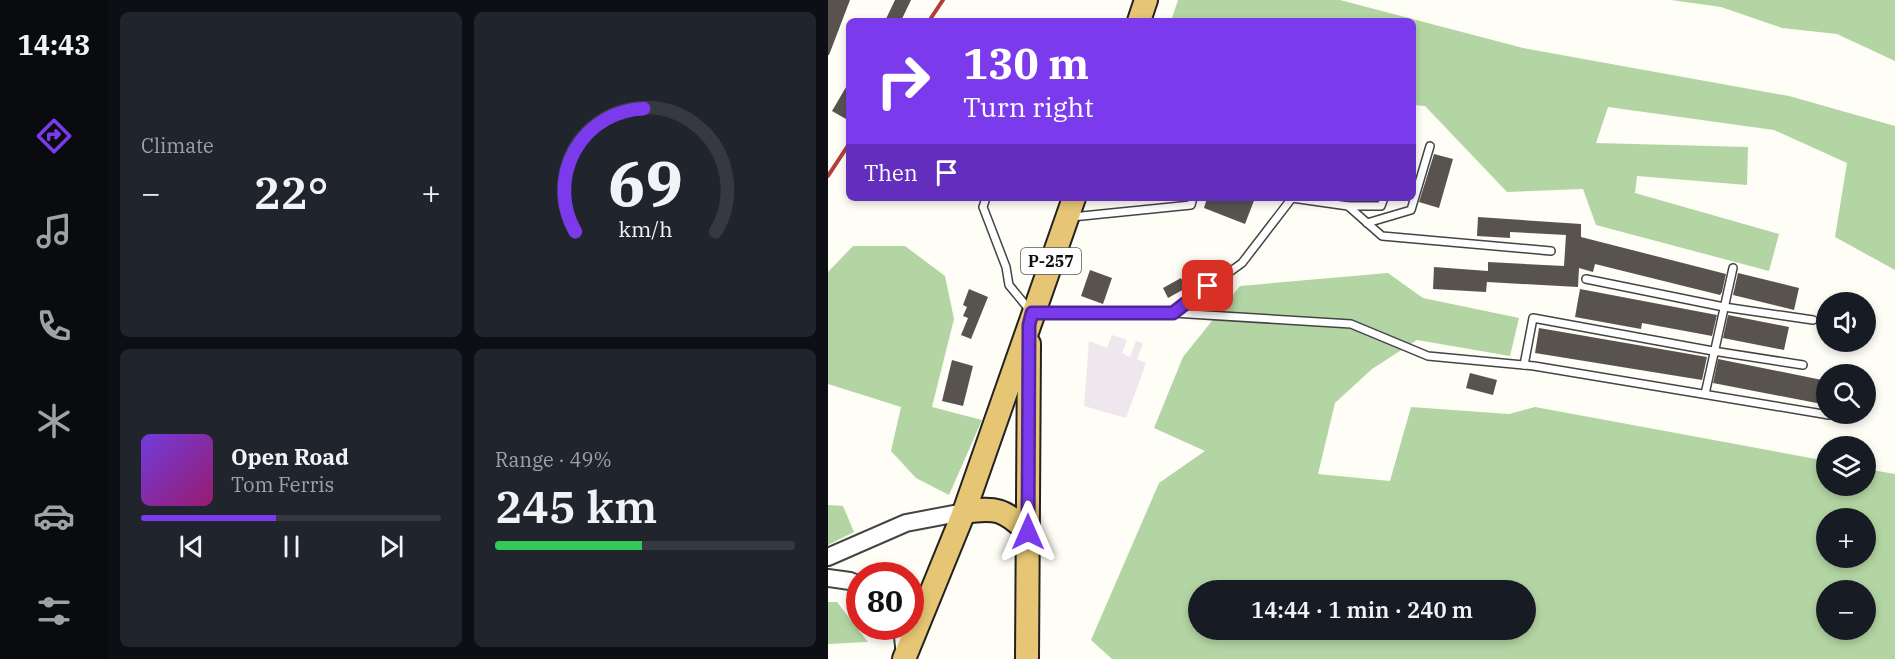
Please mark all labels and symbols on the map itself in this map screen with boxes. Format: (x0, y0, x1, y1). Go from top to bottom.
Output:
road number: Р-257 (1021, 248, 1081, 274)
pin (1182, 260, 1233, 311)
position arrow (996, 500, 1060, 564)
speed limit sign: 80 (846, 562, 924, 640)

